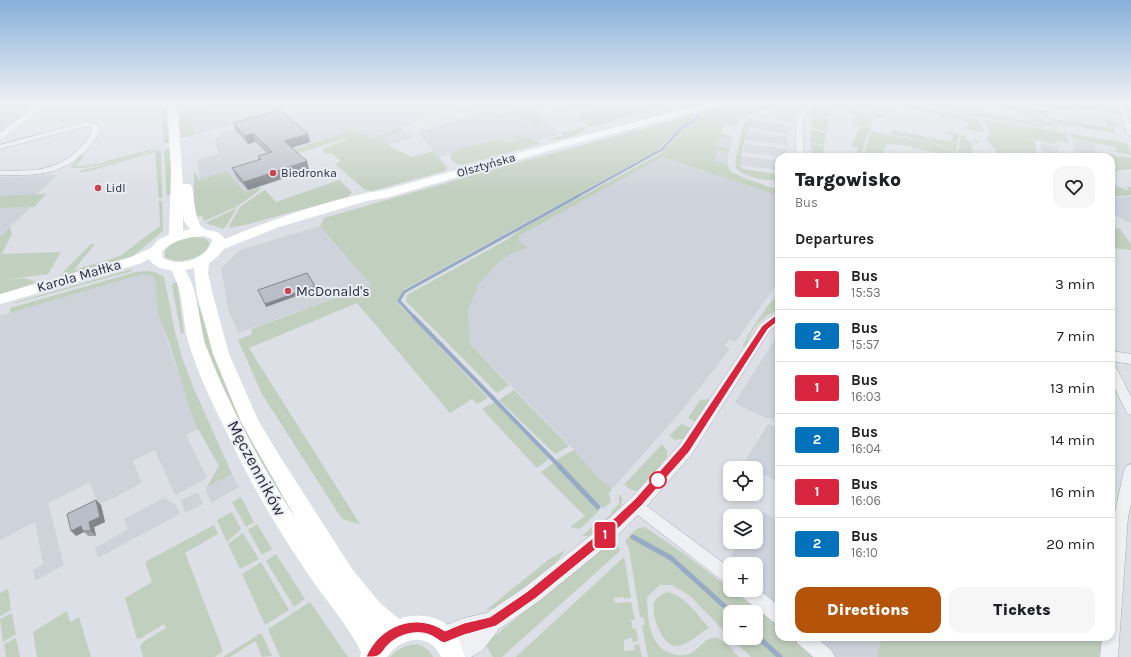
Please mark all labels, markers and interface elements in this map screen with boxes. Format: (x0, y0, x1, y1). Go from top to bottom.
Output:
street label: Olsztyńska (455, 150, 517, 180)
place label: Biedronka (281, 166, 337, 180)
button: heart (1053, 166, 1095, 208)
marker: Biedronka (268, 168, 278, 178)
text: Targowisko (795, 169, 901, 191)
place label: Lidl (106, 181, 126, 195)
marker: Lidl (93, 183, 103, 193)
text: Bus (795, 195, 818, 210)
text: Departures (795, 230, 874, 248)
street label: Karola Małłka (35, 256, 123, 296)
text: Bus (851, 267, 878, 285)
text: 1 (815, 275, 820, 292)
text: 3 min (1055, 275, 1095, 293)
place label: McDonald's (296, 283, 370, 300)
text: 15:53 (851, 285, 881, 300)
marker: McDonald's (283, 286, 293, 296)
text: Bus (851, 319, 878, 337)
text: 2 (813, 327, 821, 344)
text: 7 min (1057, 327, 1095, 345)
text: 15:57 (851, 337, 879, 352)
text: Bus (851, 371, 878, 389)
text: 1 (815, 379, 820, 396)
text: 13 min (1050, 379, 1095, 397)
text: 16:03 (851, 389, 881, 404)
street label: Męczenników (223, 417, 291, 519)
text: Bus (851, 423, 878, 441)
text: 2 (813, 431, 821, 448)
text: 14 min (1051, 431, 1095, 449)
text: 16:04 (851, 441, 881, 456)
map controls (723, 461, 763, 645)
button: locate (723, 461, 763, 501)
unlabelled marker (649, 471, 667, 489)
text: Bus (851, 475, 878, 493)
text: 1 (815, 483, 820, 500)
text: 16 min (1050, 483, 1095, 501)
text: 16:06 (851, 493, 881, 508)
button: layers (723, 509, 763, 549)
line badge: 1 (592, 522, 618, 548)
text: 1 (603, 526, 608, 543)
text: Bus (851, 527, 878, 545)
text: 2 (813, 535, 821, 552)
text: 20 min (1046, 535, 1095, 553)
text: 16:10 (851, 545, 878, 560)
button: + (723, 557, 763, 597)
button: Directions (795, 587, 941, 633)
button: Tickets (949, 587, 1095, 633)
button: − (723, 605, 763, 645)

